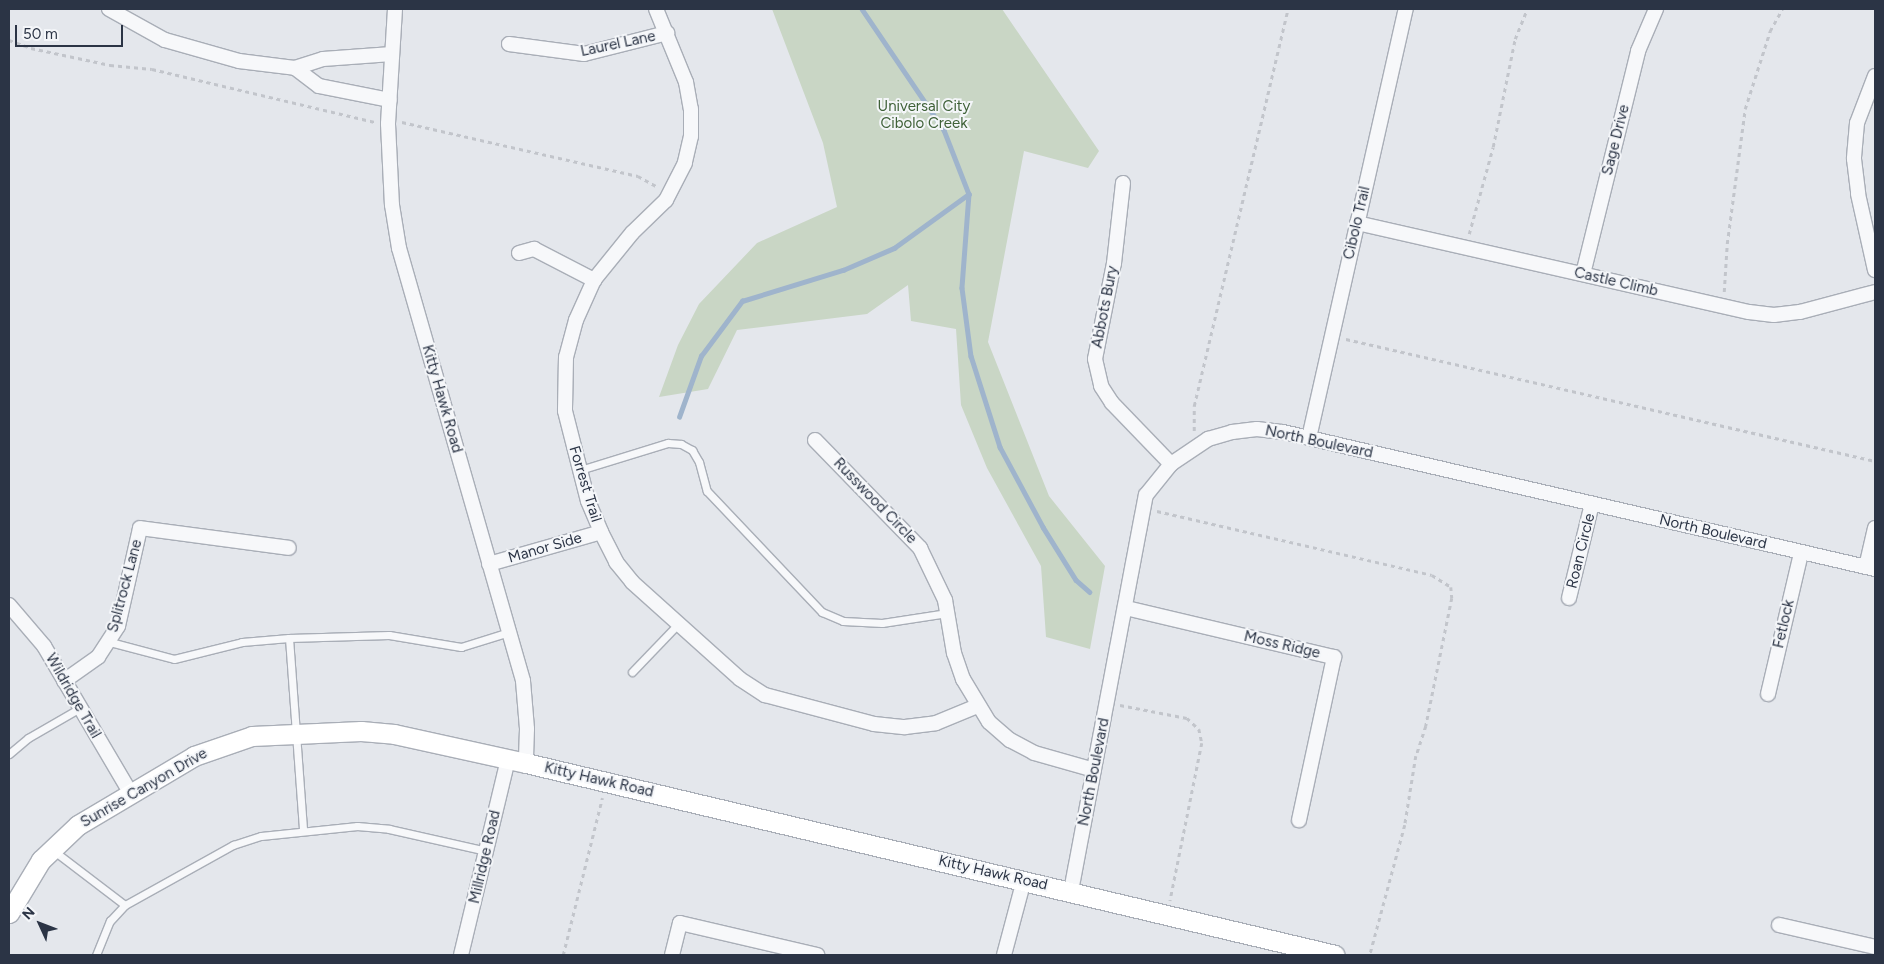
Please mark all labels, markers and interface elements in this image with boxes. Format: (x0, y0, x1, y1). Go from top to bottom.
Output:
scale bar (18, 15, 125, 47)
text: 50 m (23, 25, 58, 43)
street label: Laurel Lane (579, 27, 657, 61)
park label: Universal City Cibolo Creek (878, 97, 970, 132)
street label: Sage Drive (1599, 103, 1633, 177)
street label: Cibolo Trail (1340, 185, 1374, 261)
street label: Abbots Bury (1088, 264, 1122, 350)
street label: Castle Climb (1572, 264, 1660, 300)
street label: Kitty Hawk Road (418, 343, 466, 455)
street label: North Boulevard (1263, 422, 1375, 462)
street label: Forrest Trail (565, 444, 605, 524)
street label: Russwood Circle (830, 454, 920, 548)
street label: North Boulevard (1657, 511, 1769, 553)
street label: Roan Circle (1563, 512, 1599, 590)
street label: Manor Side (506, 529, 584, 567)
street label: Splitrock Lane (104, 538, 146, 634)
street label: Fetlock (1770, 598, 1798, 650)
street label: Moss Ridge (1242, 627, 1322, 663)
street label: Wildridge Trail (41, 650, 105, 742)
street label: North Boulevard (1075, 716, 1113, 828)
street label: Sunrise Canyon Drive (77, 744, 211, 832)
street label: Kitty Hawk Road (543, 759, 655, 801)
street label: Millridge Road (466, 809, 504, 905)
street label: Kitty Hawk Road (937, 852, 1049, 894)
north arrow (15, 899, 65, 949)
text: N (19, 904, 39, 923)

